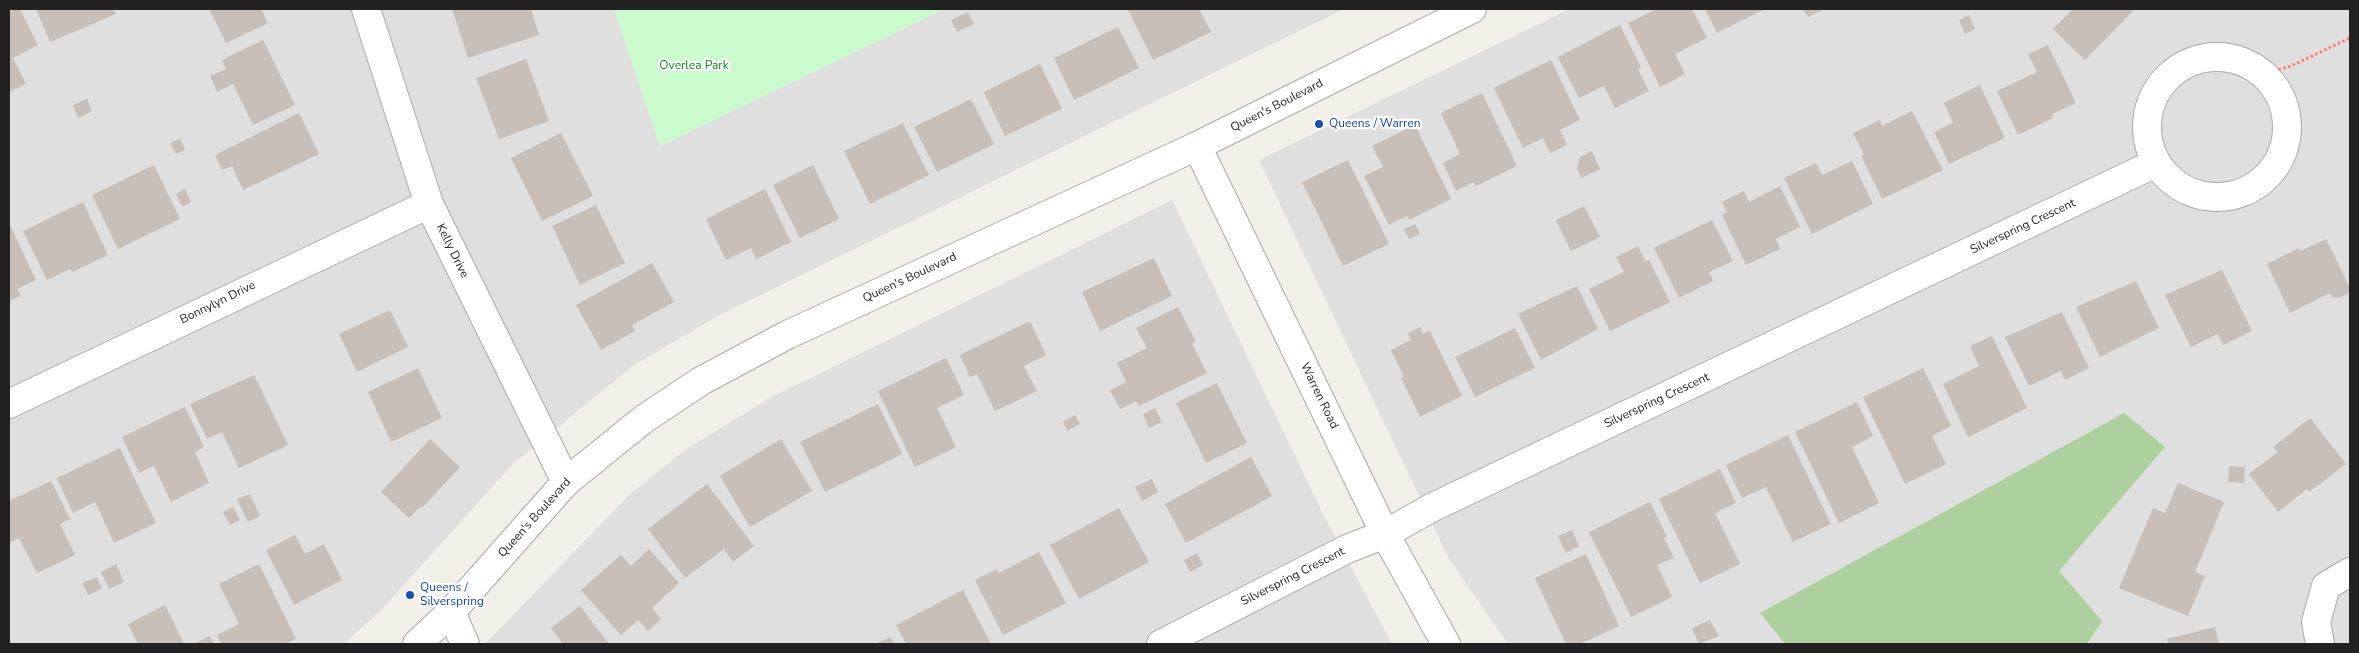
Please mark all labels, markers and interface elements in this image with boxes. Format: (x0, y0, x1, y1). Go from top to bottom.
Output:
park label: Overlea Park (659, 59, 729, 73)
street label: Queen's Boulevard (1228, 76, 1326, 136)
place label: Queens / Warren (1329, 117, 1420, 131)
marker: Queens / Warren (1313, 118, 1325, 130)
street label: Silverspring Crescent (1968, 196, 2078, 258)
street label: Kelly Drive (433, 222, 471, 280)
street label: Queen's Boulevard (861, 250, 959, 306)
street label: Bonnylyn Drive (178, 278, 258, 328)
street label: Warren Road (1297, 361, 1341, 431)
street label: Silverspring Crescent (1602, 370, 1712, 432)
street label: Queen's Boulevard (496, 475, 574, 561)
street label: Silverspring Crescent (1239, 545, 1347, 609)
place label: Queens / Silverspring (420, 581, 484, 609)
marker: Queens / Silverspring (404, 589, 416, 601)

